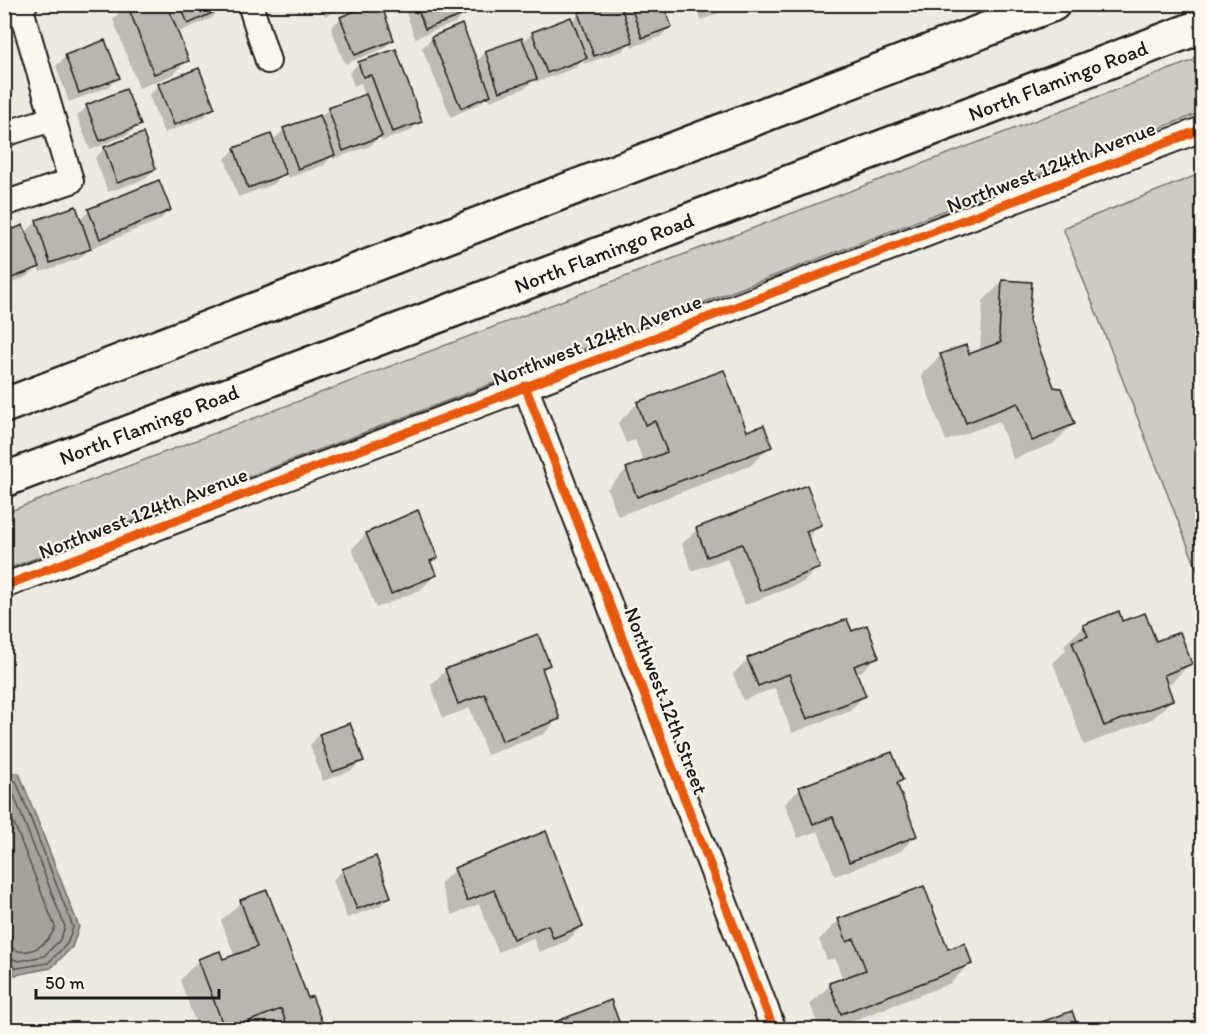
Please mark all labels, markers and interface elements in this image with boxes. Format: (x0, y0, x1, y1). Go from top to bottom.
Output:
street label: North Flamingo Road (965, 35, 1151, 126)
street label: Northwest 124th Avenue (943, 115, 1159, 218)
street label: North Flamingo Road (511, 207, 697, 298)
street label: Northwest 124th Avenue (489, 288, 705, 391)
street label: North Flamingo Road (56, 379, 242, 470)
street label: Northwest 124th Avenue (35, 461, 251, 564)
street label: Northwest 12th Street (619, 604, 714, 798)
scale bar (36, 962, 219, 1000)
text: 50 m (45, 972, 85, 994)

